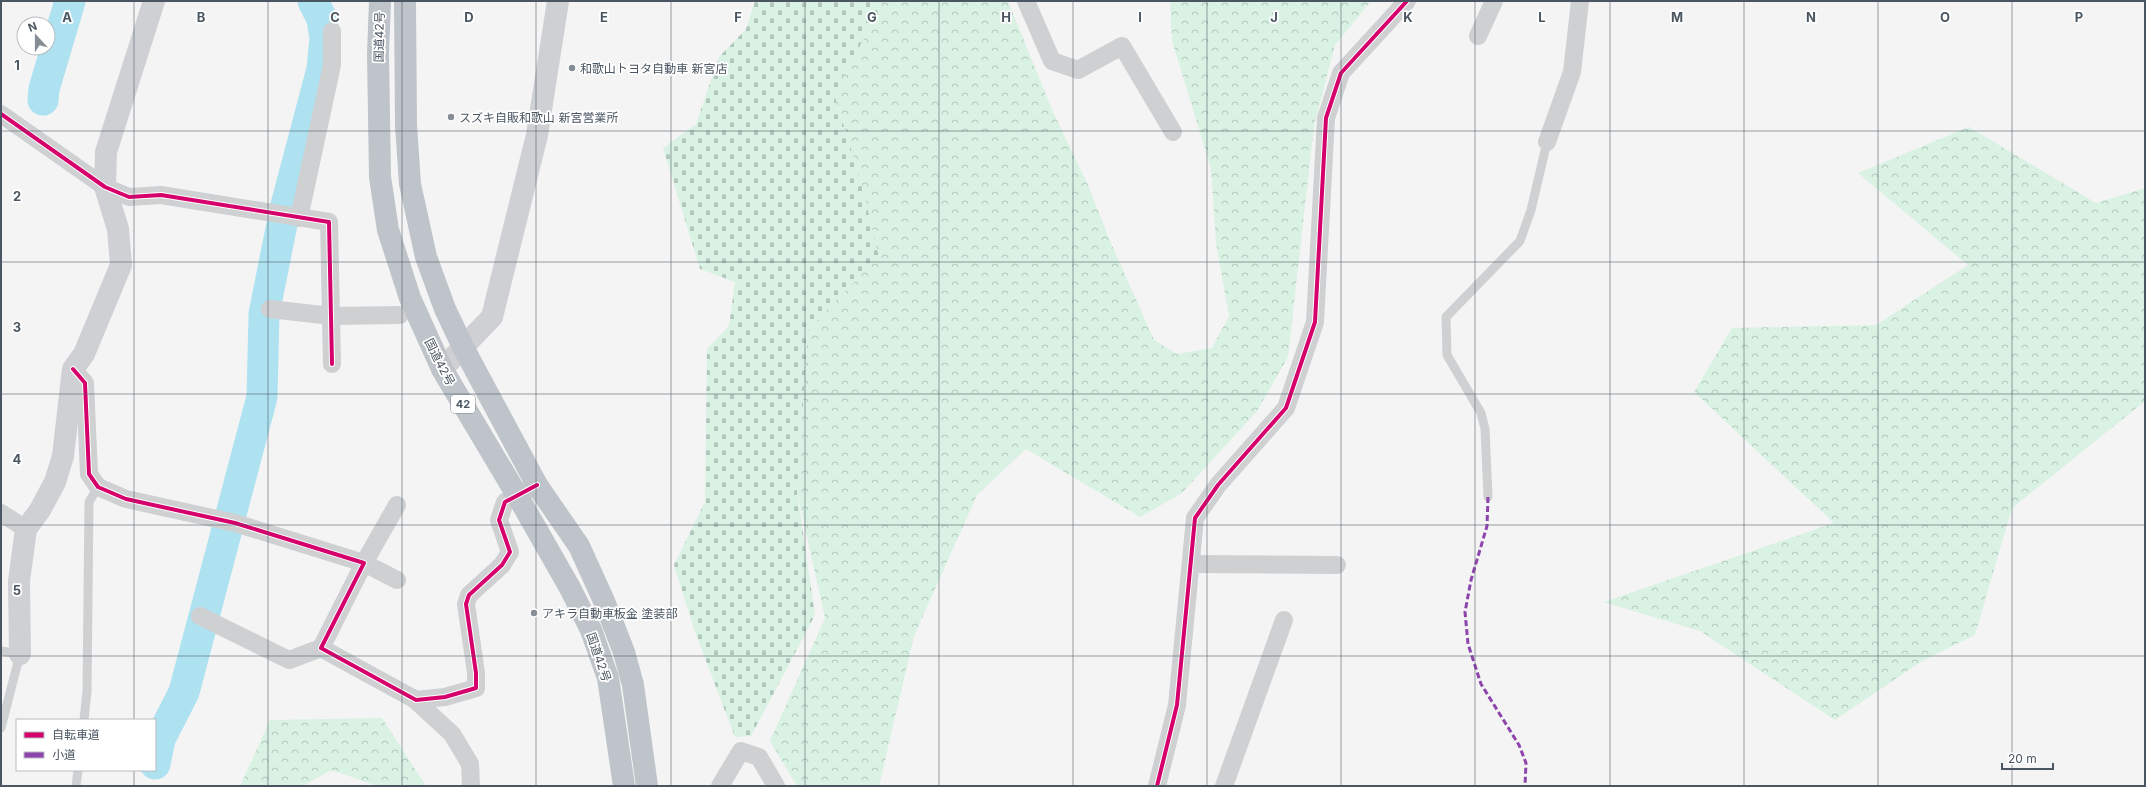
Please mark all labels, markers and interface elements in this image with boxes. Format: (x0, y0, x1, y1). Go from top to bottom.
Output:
text: A (62, 9, 72, 25)
text: B (197, 9, 206, 25)
text: C (330, 9, 340, 25)
text: D (464, 9, 474, 25)
text: E (600, 9, 608, 25)
text: F (734, 9, 742, 25)
text: G (867, 9, 877, 25)
text: H (1001, 9, 1011, 25)
text: I (1138, 9, 1142, 25)
text: J (1270, 9, 1278, 25)
text: K (1403, 9, 1413, 25)
text: L (1538, 9, 1546, 25)
text: M (1671, 9, 1683, 25)
text: N (1806, 9, 1816, 25)
text: O (1940, 9, 1950, 25)
text: P (2075, 9, 2083, 25)
street label: 国道42号 (371, 11, 387, 63)
north arrow (16, 16, 56, 56)
text: N (26, 19, 39, 35)
text: 1 (14, 57, 20, 73)
place label: 和歌山トヨタ自動車 新宮店 (580, 61, 727, 76)
marker: 和歌山トヨタ自動車 新宮店 (567, 63, 577, 73)
place label: スズキ自販和歌山 新宮営業所 (459, 110, 618, 125)
marker: スズキ自販和歌山 新宮営業所 (446, 112, 456, 122)
text: 2 (13, 188, 21, 204)
text: 3 (13, 319, 21, 335)
street label: 国道42号 (422, 336, 458, 388)
road number: 42 (451, 395, 475, 413)
text: 4 (13, 451, 22, 467)
text: 5 (13, 582, 21, 598)
place label: アキラ自動車板金 塗装部 (542, 606, 677, 621)
marker: アキラ自動車板金 塗装部 (529, 608, 539, 618)
street label: 国道42号 (584, 630, 614, 684)
legend (16, 719, 156, 771)
text: 自転車道 (52, 727, 100, 742)
scale bar (2002, 745, 2053, 771)
text: 小道 (52, 747, 76, 762)
text: 20 m (2008, 751, 2037, 766)

